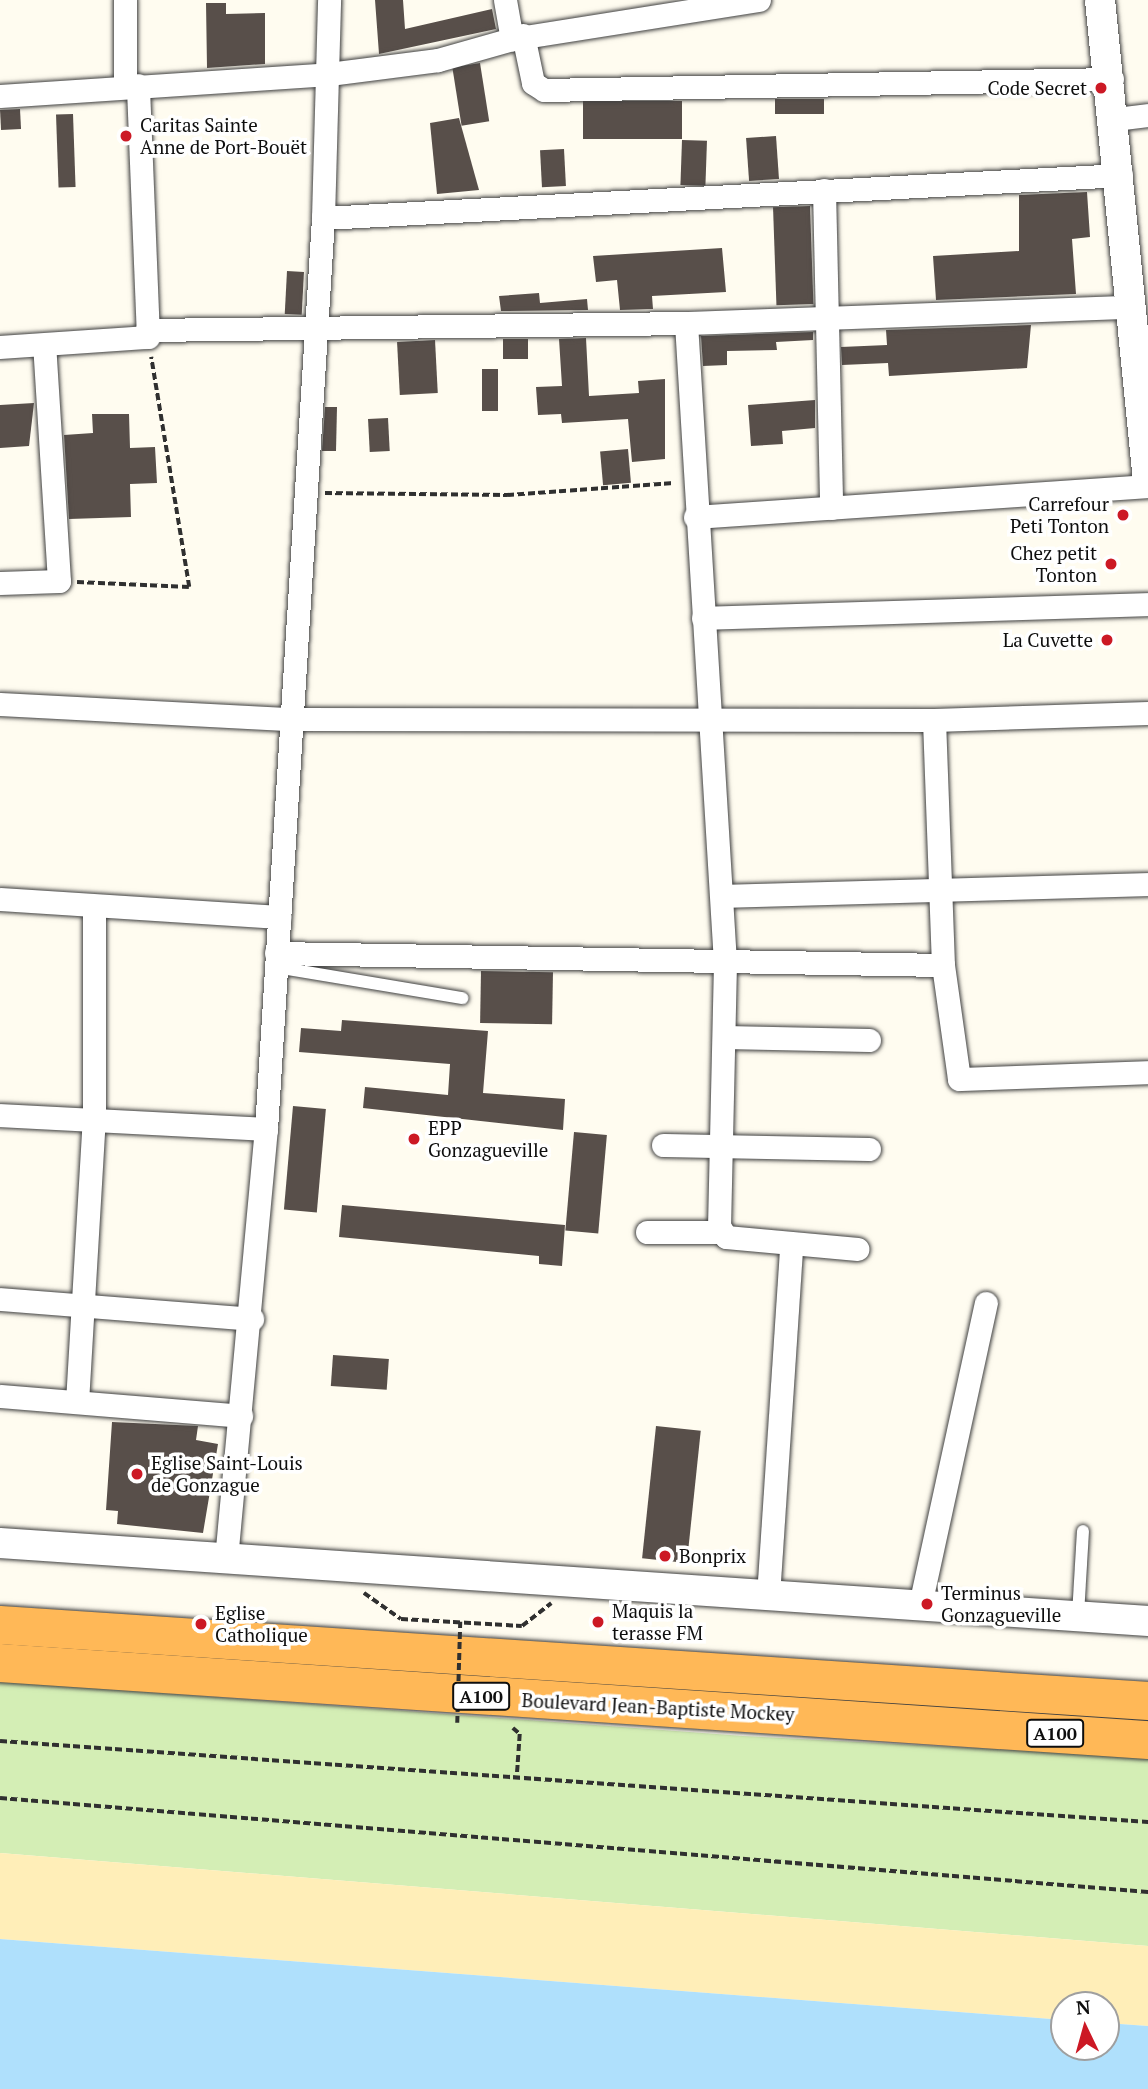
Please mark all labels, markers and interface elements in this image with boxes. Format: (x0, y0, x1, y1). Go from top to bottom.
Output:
place label: Code Secret (987, 77, 1087, 99)
marker: Code Secret (1093, 80, 1109, 96)
place label: Caritas Sainte Anne de Port-Bouët (140, 114, 307, 158)
marker: Caritas Sainte Anne de Port-Bouët (118, 128, 134, 144)
place label: Carrefour Peti Tonton (1010, 493, 1109, 537)
marker: Carrefour Peti Tonton (1115, 507, 1131, 523)
place label: Chez petit Tonton (1010, 542, 1097, 586)
marker: Chez petit Tonton (1103, 556, 1119, 572)
place label: La Cuvette (1003, 629, 1093, 651)
marker: La Cuvette (1099, 632, 1115, 648)
place label: EPP Gonzagueville (428, 1117, 548, 1161)
marker: EPP Gonzagueville (406, 1131, 422, 1147)
place label: Eglise Saint-Louis de Gonzague (151, 1452, 303, 1496)
marker: Eglise Saint-Louis de Gonzague (129, 1466, 145, 1482)
place label: Bonprix (679, 1545, 746, 1567)
marker: Bonprix (657, 1548, 673, 1564)
place label: Terminus Gonzagueville (941, 1582, 1061, 1626)
marker: Terminus Gonzagueville (919, 1596, 935, 1612)
place label: Maquis la terasse FM (612, 1600, 703, 1644)
place label: Eglise Catholique (215, 1602, 308, 1646)
marker: Maquis la terasse FM (590, 1614, 606, 1630)
marker: Eglise Catholique (193, 1616, 209, 1632)
road number: A100 (451, 1681, 511, 1710)
street label: Boulevard Jean-Baptiste Mockey (521, 1688, 795, 1726)
road number: A100 (1025, 1718, 1085, 1748)
north arrow (1050, 1991, 1120, 2061)
text: N (1075, 1993, 1092, 2020)

